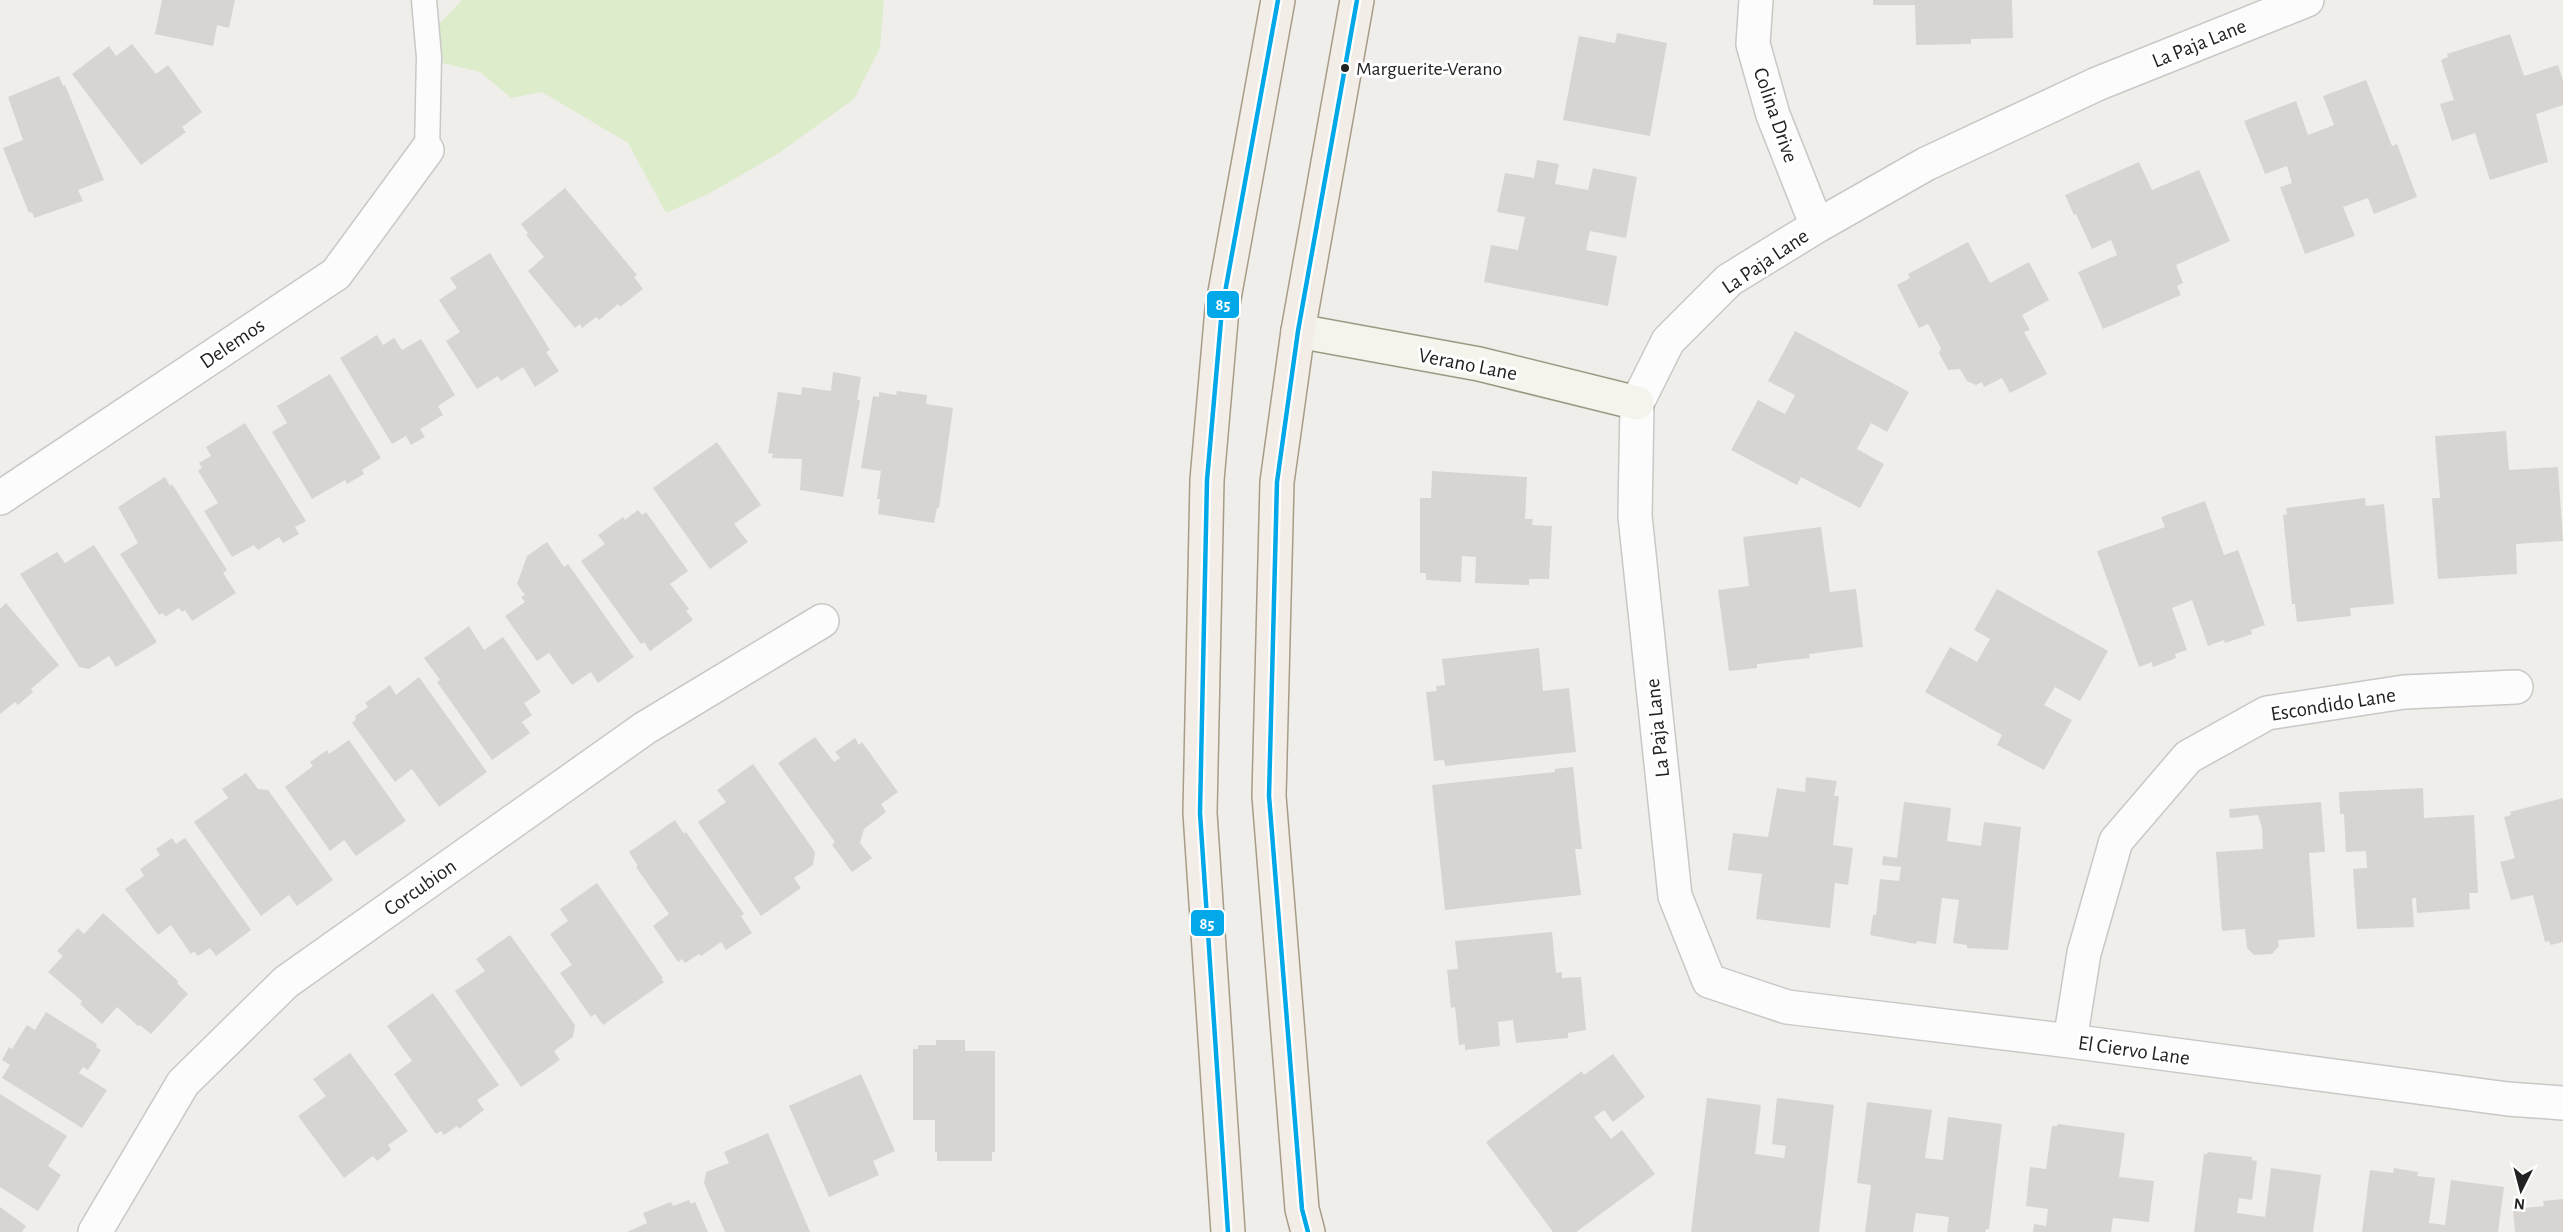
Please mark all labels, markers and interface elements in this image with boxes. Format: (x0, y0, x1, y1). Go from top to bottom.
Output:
street label: La Paja Lane (2149, 15, 2249, 72)
place label: Marguerite-Verano (1356, 59, 1502, 79)
marker: Marguerite-Verano (1339, 62, 1351, 74)
street label: Colina Drive (1750, 65, 1802, 165)
street label: La Paja Lane (1718, 225, 1812, 298)
line badge: 85 (1206, 290, 1240, 319)
text: 85 (1216, 297, 1230, 313)
street label: Delemos (196, 314, 268, 373)
street label: Verano Lane (1417, 345, 1519, 384)
street label: La Paja Lane (1642, 677, 1673, 779)
street label: Escondido Lane (2269, 684, 2397, 725)
street label: Corcubion (380, 855, 460, 920)
line badge: 85 (1190, 909, 1225, 937)
text: 85 (1200, 916, 1214, 932)
street label: El Ciervo Lane (2077, 1032, 2191, 1069)
north arrow (2491, 1160, 2551, 1220)
text: N (2513, 1195, 2526, 1212)

